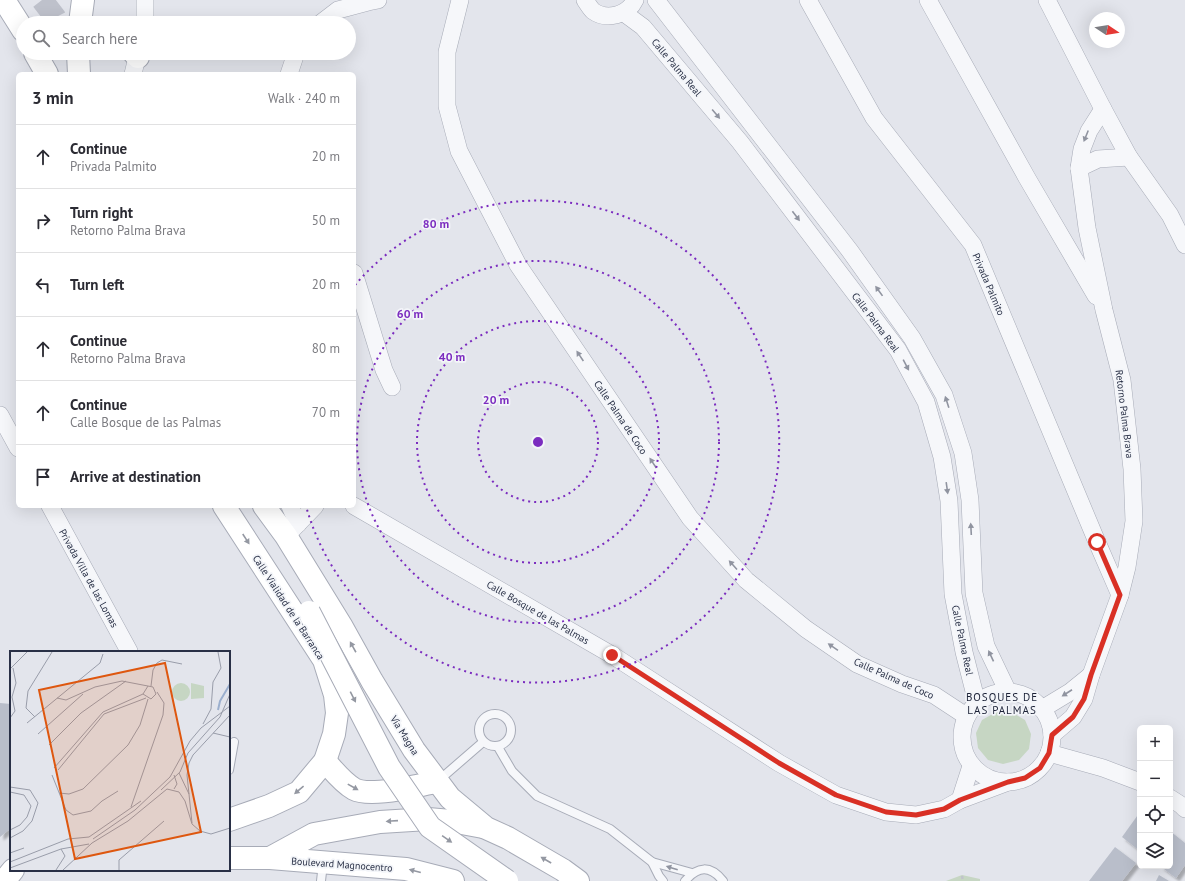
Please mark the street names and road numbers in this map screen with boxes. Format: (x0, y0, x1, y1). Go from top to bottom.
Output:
street label: Calle Palma Real (649, 36, 705, 99)
street label: Privada Palmito (970, 251, 1008, 317)
street label: Calle Palma Real (849, 290, 902, 355)
street label: Retorno Palma Brava (1113, 369, 1136, 459)
street label: Calle Palma de Coco (591, 378, 650, 457)
street label: Privada Villa de las Lomas (56, 527, 121, 630)
street label: Calle Vialidad de la Barranca (250, 552, 327, 662)
street label: Calle Bosque de las Palmas (484, 578, 591, 647)
street label: Calle Palma Real (949, 604, 976, 676)
street label: Calle Palma de Coco (852, 655, 936, 702)
street label: Vía Magna (387, 712, 422, 757)
street label: Boulevard Magnocentro (291, 854, 393, 875)

